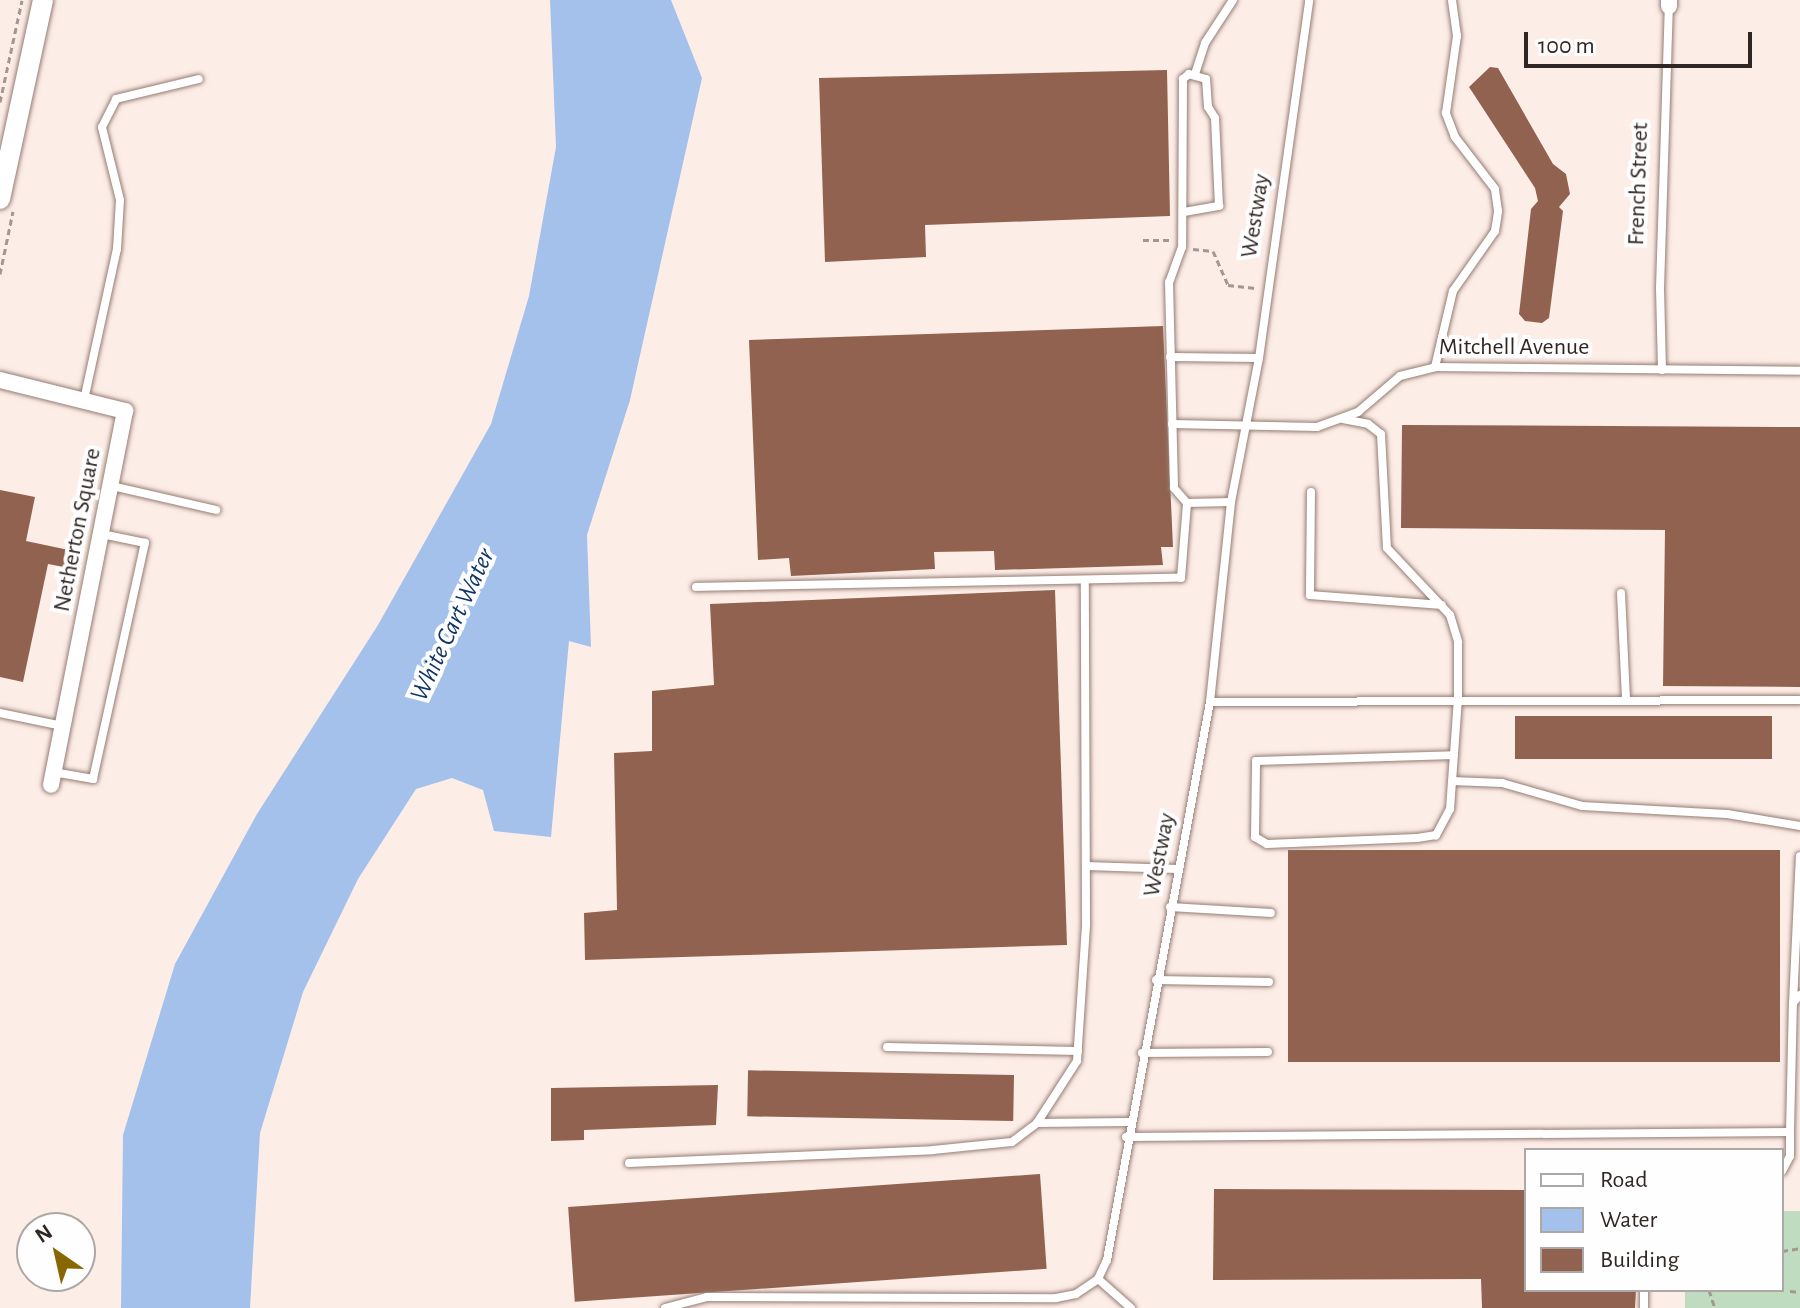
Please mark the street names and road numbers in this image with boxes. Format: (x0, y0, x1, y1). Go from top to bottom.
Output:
street label: French Street (1622, 122, 1656, 246)
street label: Westway (1235, 172, 1277, 260)
street label: Mitchell Avenue (1439, 334, 1589, 362)
street label: Netherton Square (48, 446, 108, 614)
street label: Westway (1138, 811, 1182, 899)

